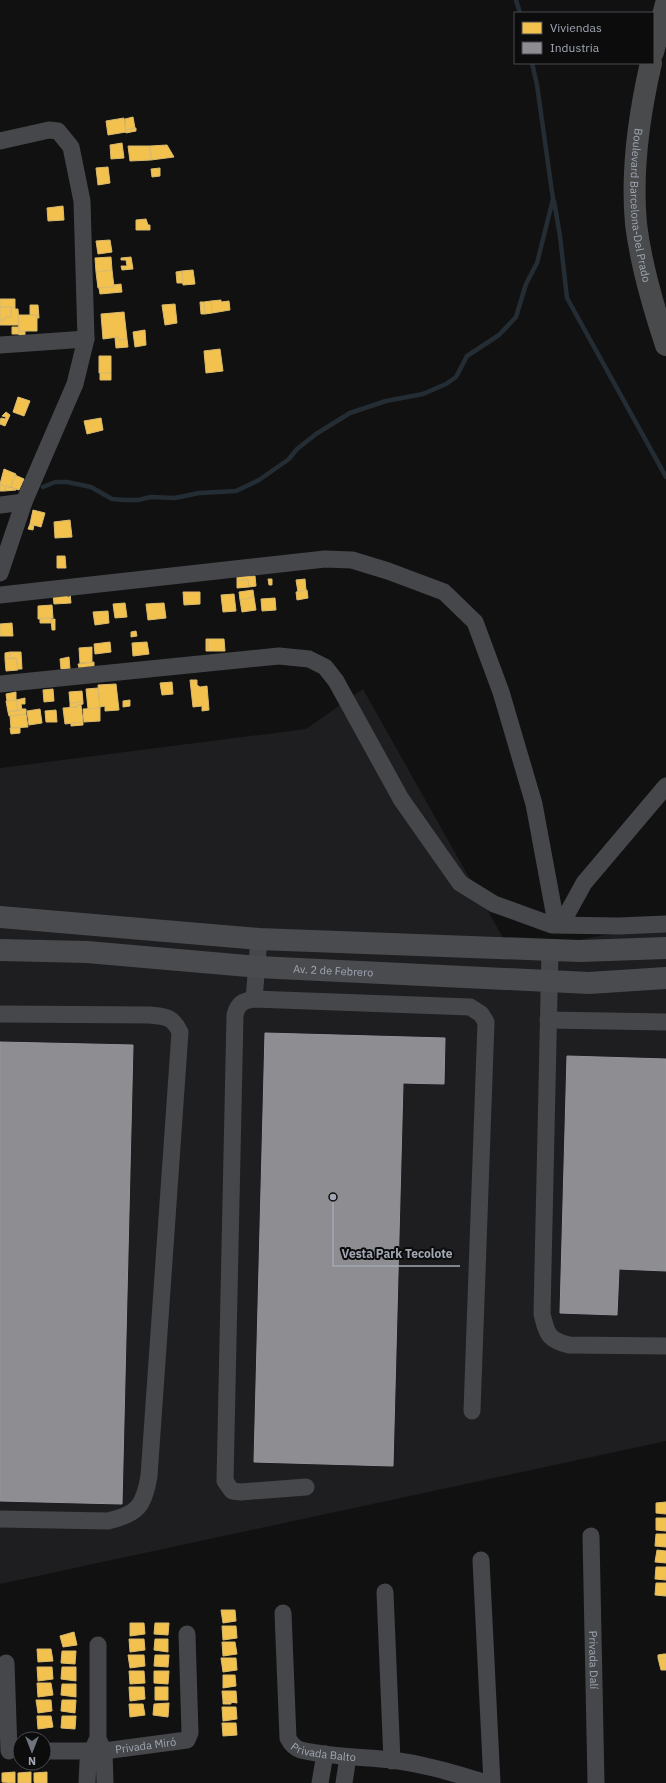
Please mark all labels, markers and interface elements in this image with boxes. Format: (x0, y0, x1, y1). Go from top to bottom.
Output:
legend (514, 12, 654, 64)
text: Viviendas (550, 20, 602, 35)
text: Industria (550, 40, 600, 55)
street label: Boulevard Barcelona-Del Prado (627, 127, 654, 284)
street label: Av. 2 de Febrero (293, 962, 374, 980)
callout: Vesta Park Tecolote (333, 1242, 460, 1266)
text: Vesta Park Tecolote (342, 1246, 453, 1261)
street label: Privada Dalí (586, 1631, 601, 1690)
north arrow (12, 1731, 52, 1771)
street label: Privada Miró (114, 1735, 177, 1756)
street label: Privada Balto (288, 1739, 356, 1764)
text: N (28, 1754, 36, 1768)

